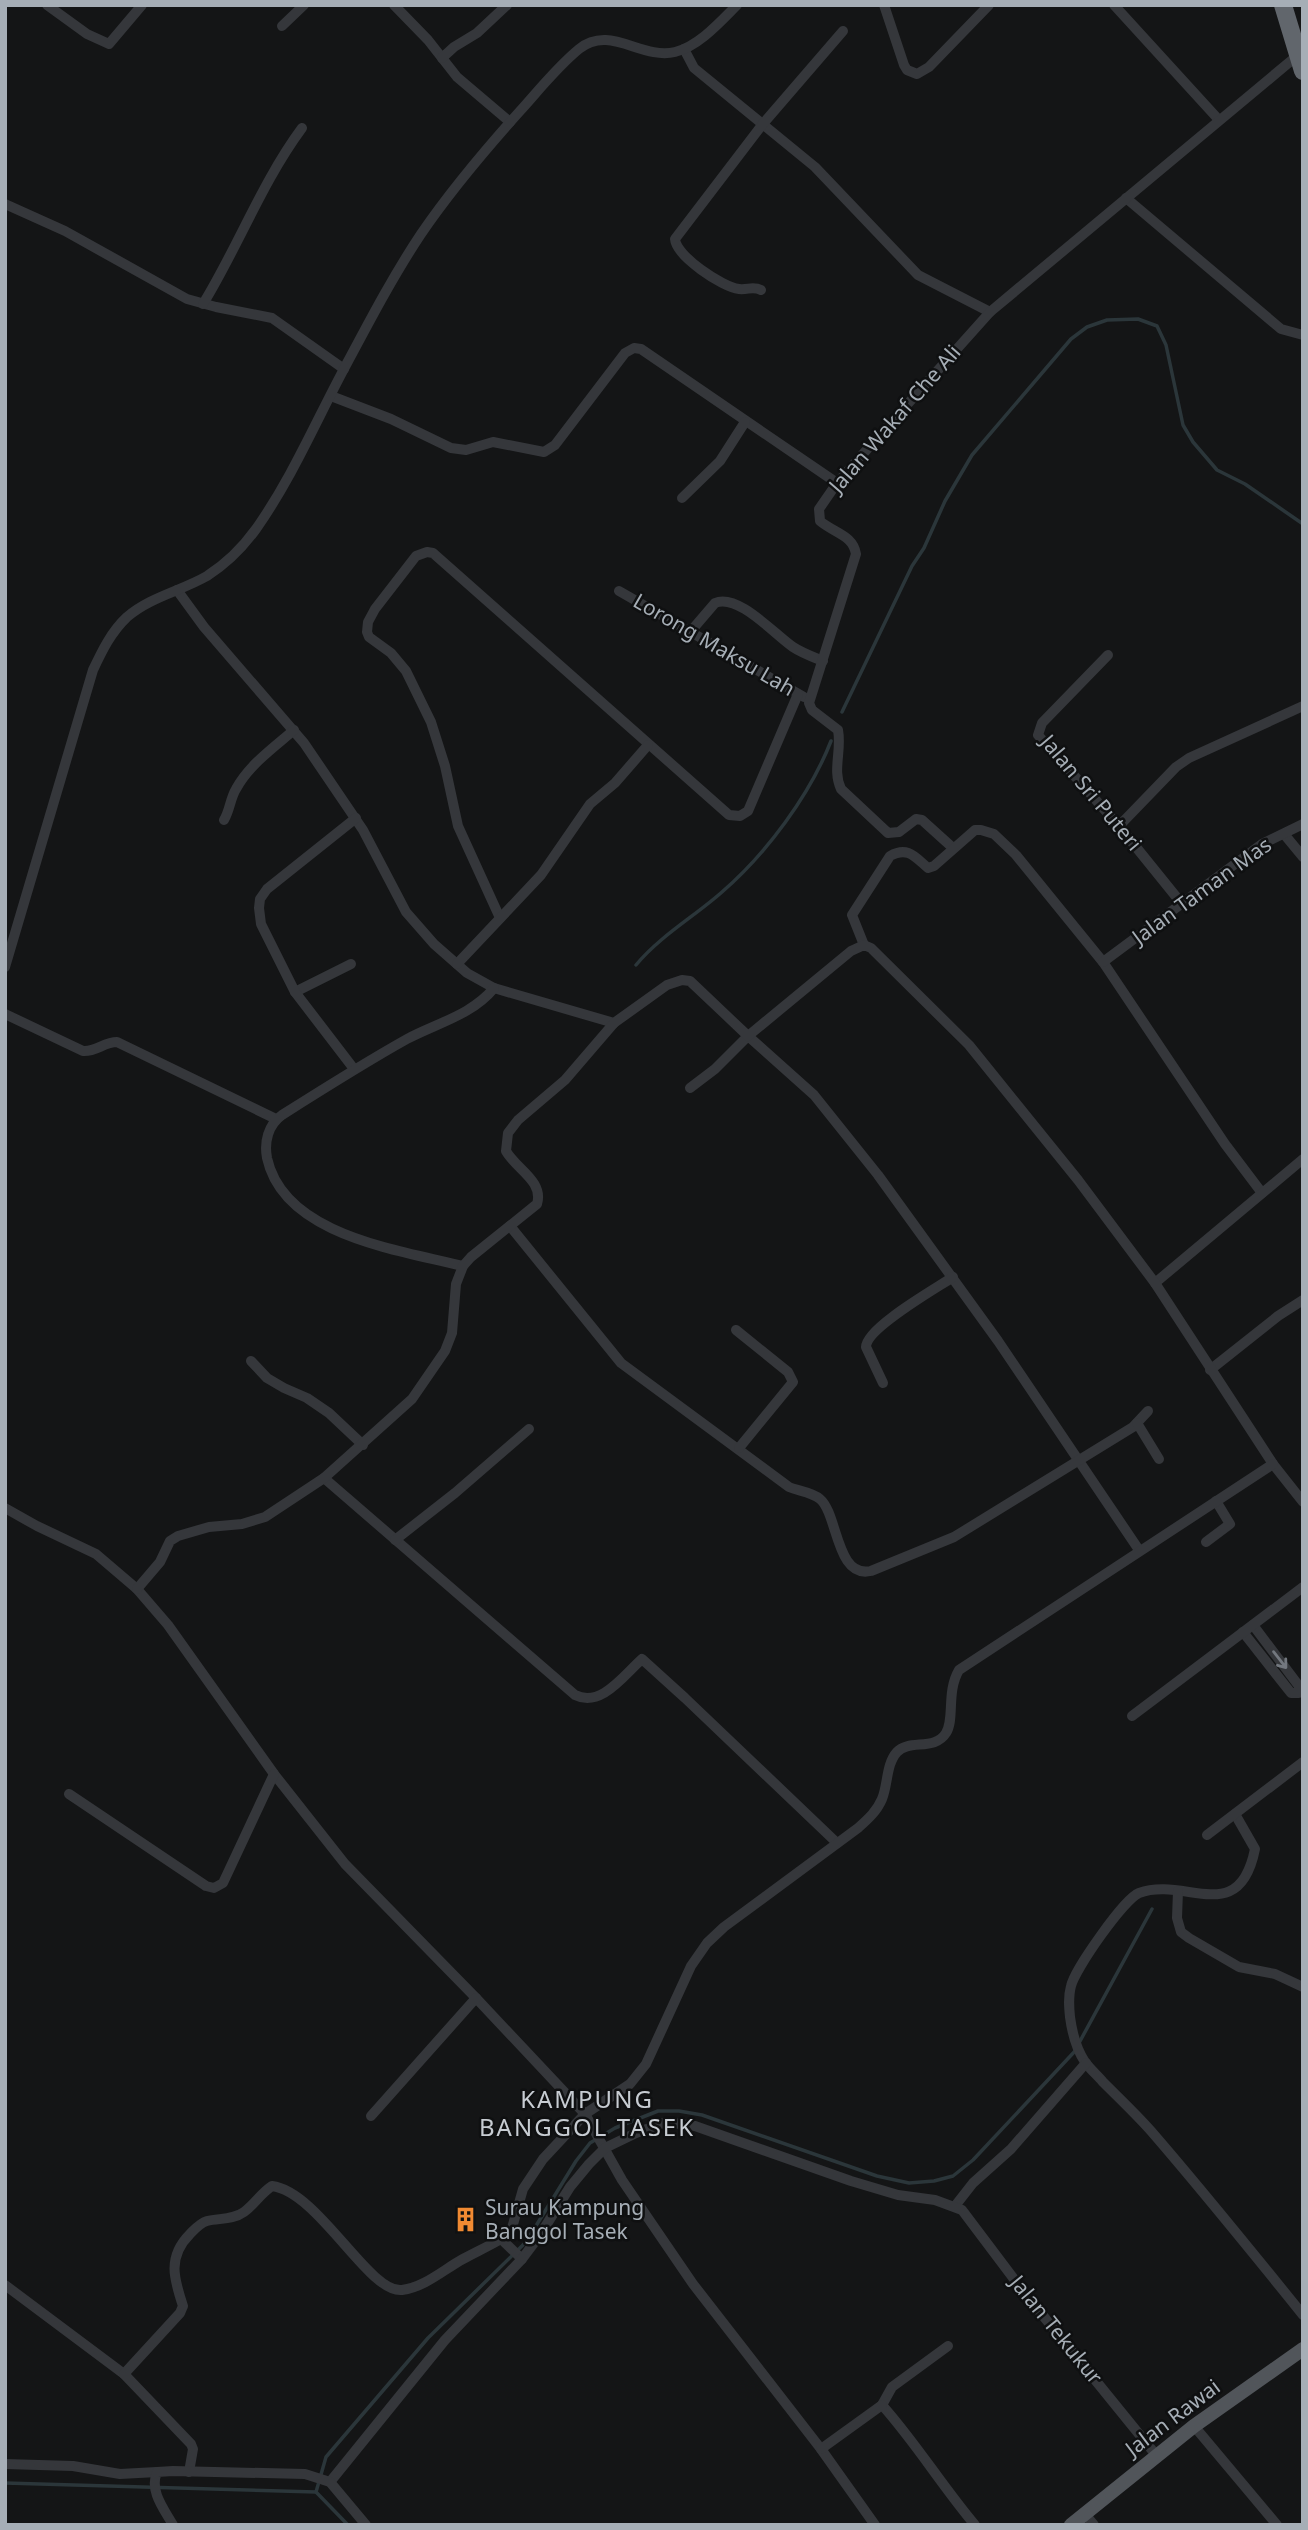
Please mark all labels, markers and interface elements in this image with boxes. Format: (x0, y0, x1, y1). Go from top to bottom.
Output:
street label: Jalan Wakaf Che Ali (821, 338, 966, 500)
street label: Lorong Maksu Lah (629, 586, 800, 702)
street label: Jalan Sri Puteri (1034, 727, 1149, 856)
street label: Jalan Taman Mas (1125, 830, 1277, 951)
one-way arrow (1272, 1651, 1287, 1669)
district label: KAMPUNG BANGGOL TASEK (479, 2082, 695, 2143)
place label: Surau Kampung Banggol Tasek (485, 2193, 644, 2245)
building icon: Surau Kampung Banggol Tasek (451, 2206, 479, 2234)
street label: Jalan Tekukur (1003, 2268, 1109, 2390)
street label: Jalan Rawai (1118, 2372, 1225, 2463)

